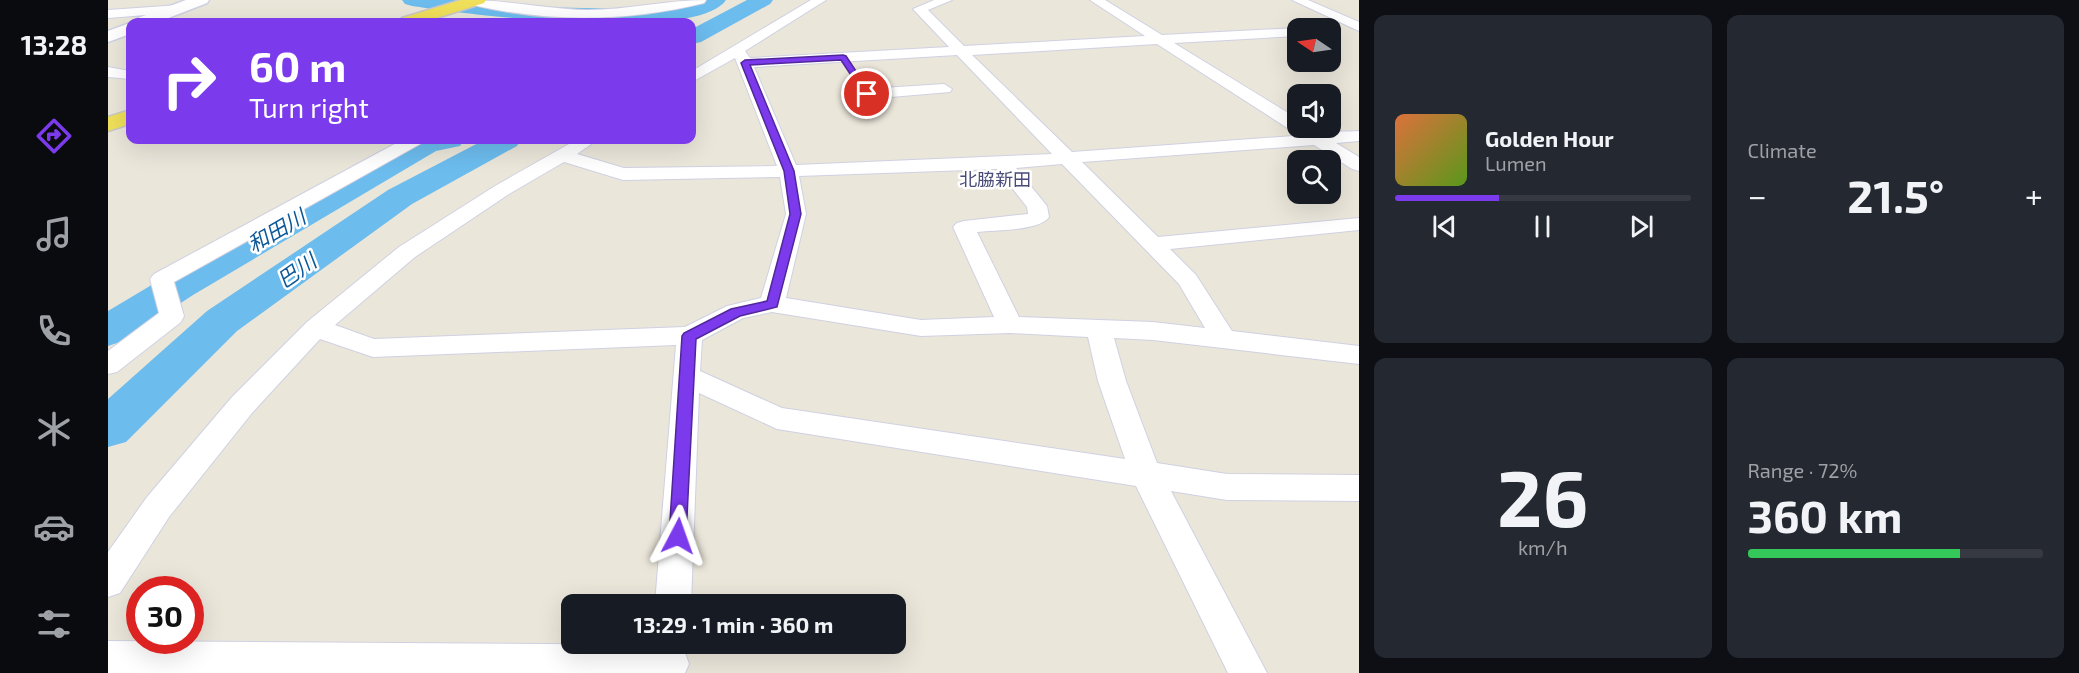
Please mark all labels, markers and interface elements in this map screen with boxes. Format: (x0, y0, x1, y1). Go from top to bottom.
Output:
north arrow (1287, 18, 1341, 72)
map controls (1287, 18, 1341, 204)
text: 13:28 (21, 28, 87, 60)
text: 60 m (249, 40, 346, 90)
icon: right (150, 42, 228, 120)
pin (841, 68, 892, 119)
icon: arrive (850, 77, 883, 110)
button: sound (1287, 84, 1341, 138)
text: Turn right (249, 91, 369, 123)
icon: directions (33, 115, 75, 157)
text: Golden Hour (1485, 125, 1614, 151)
text: Climate (1748, 138, 1817, 162)
button: search (1287, 150, 1341, 204)
text: Lumen (1485, 151, 1547, 175)
district label: 北脇新田 (959, 168, 1031, 190)
text: 21.5° (1847, 168, 1944, 222)
text: − (1748, 175, 1767, 215)
text: + (2025, 175, 2043, 215)
water label: 和田川 (242, 202, 311, 257)
icon: previous (1428, 210, 1461, 243)
icon: pause (1526, 210, 1559, 243)
icon: next (1625, 210, 1658, 243)
icon: music (33, 213, 75, 255)
water label: 巴川 (272, 247, 322, 292)
icon: phone (33, 310, 75, 352)
icon: climate (33, 408, 75, 450)
text: 26 (1497, 449, 1588, 543)
text: Range · 72% (1748, 458, 1857, 482)
text: 360 km (1748, 488, 1902, 542)
position arrow (646, 504, 710, 568)
icon: car (33, 506, 75, 548)
text: km/h (1518, 535, 1568, 559)
speed limit sign: 30 (126, 576, 204, 654)
icon: filters (33, 603, 75, 645)
text: 13:29 · 1 min · 360 m (634, 611, 833, 637)

